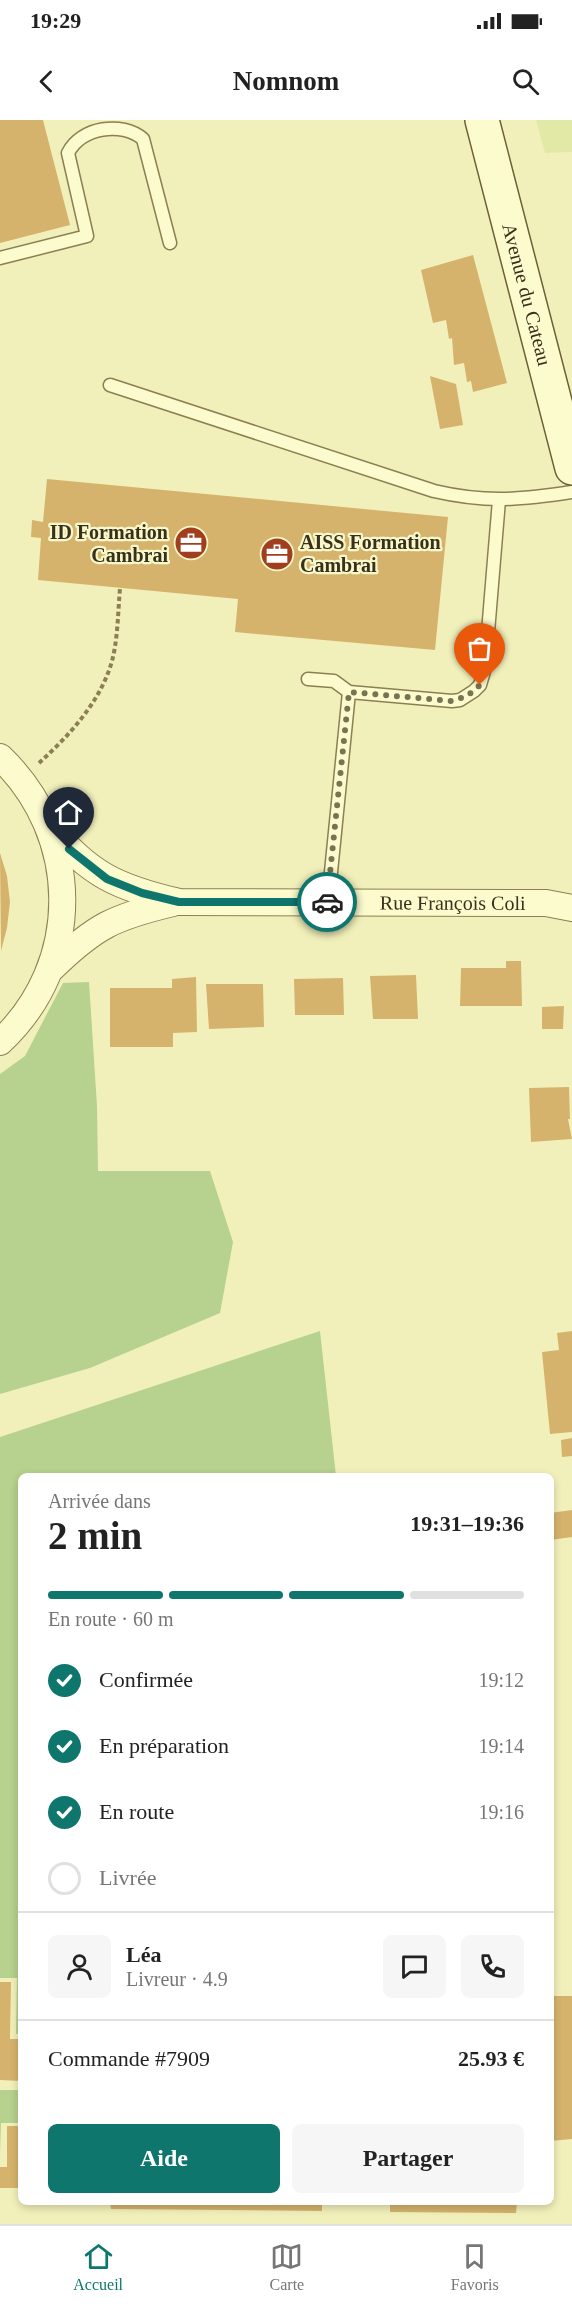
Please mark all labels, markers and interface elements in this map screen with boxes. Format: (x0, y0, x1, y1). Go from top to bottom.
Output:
text: 19:29 (30, 8, 81, 33)
icon: back (30, 65, 63, 98)
icon: search (509, 65, 542, 98)
text: Nomnom (233, 66, 339, 96)
street label: Avenue du Cateau (498, 221, 556, 368)
place label: ID Formation Cambrai (50, 521, 168, 566)
office icon: ID Formation Cambrai (173, 525, 209, 561)
place label: AISS Formation Cambrai (300, 531, 441, 576)
office icon: AISS Formation Cambrai (259, 536, 295, 572)
pin (454, 623, 505, 685)
icon: bag (463, 632, 496, 665)
pin (43, 787, 94, 849)
icon: home (52, 796, 85, 829)
courier (297, 872, 357, 932)
icon: car (311, 886, 344, 919)
street label: Rue François Coli (380, 892, 526, 915)
text: Arrivée dans (48, 1490, 151, 1512)
text: 19:31–19:36 (410, 1511, 524, 1536)
text: 2 min (48, 1514, 142, 1557)
text: En route · 60 m (48, 1608, 174, 1630)
icon: check (48, 1664, 81, 1697)
text: Confirmée (99, 1667, 193, 1692)
text: 19:12 (478, 1669, 524, 1691)
icon: check (48, 1730, 81, 1763)
text: En préparation (99, 1733, 229, 1758)
text: 19:14 (478, 1735, 524, 1757)
icon: check (48, 1796, 81, 1829)
text: En route (99, 1799, 174, 1824)
text: 19:16 (478, 1801, 524, 1823)
text: Livrée (99, 1865, 156, 1890)
button: person (48, 1935, 111, 1998)
button: chat (383, 1935, 446, 1998)
button: phone (461, 1935, 524, 1998)
text: Léa (126, 1942, 161, 1967)
text: Livreur · 4.9 (126, 1968, 228, 1990)
text: Commande #7909 (48, 2046, 210, 2071)
text: 25.93 € (458, 2046, 524, 2071)
button: Aide (48, 2124, 280, 2193)
button: Partager (292, 2124, 524, 2193)
tab: Accueil (73, 2240, 123, 2294)
tab: Carte (270, 2240, 304, 2294)
tab: Favoris (451, 2240, 499, 2294)

